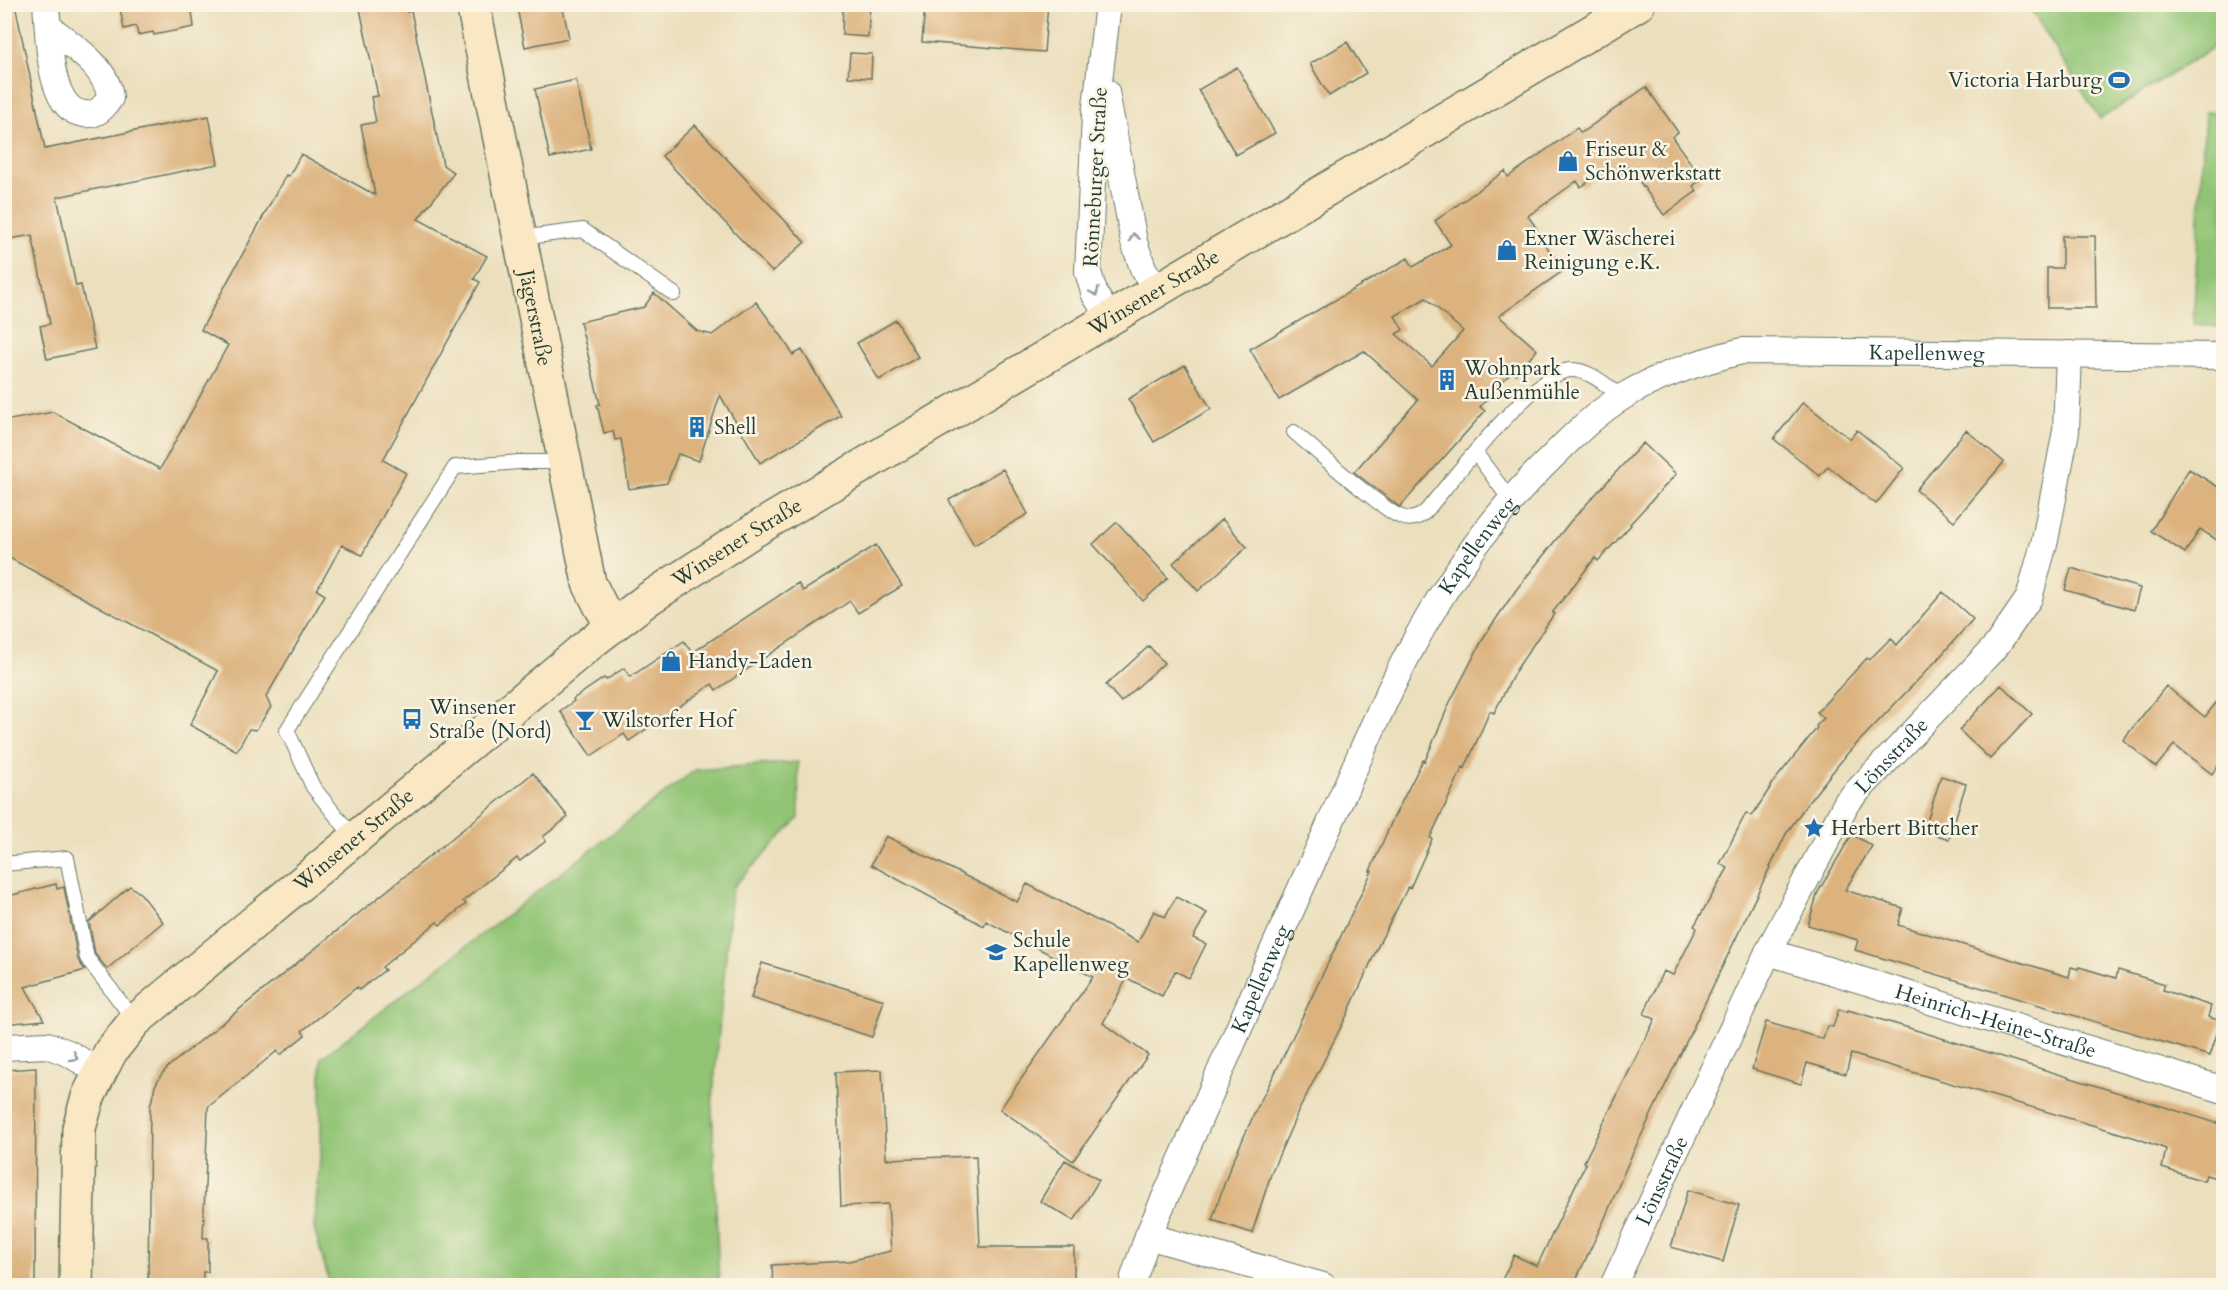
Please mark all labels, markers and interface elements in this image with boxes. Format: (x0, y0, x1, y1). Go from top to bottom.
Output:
place label: Victoria Harburg (1948, 66, 2102, 95)
sports icon: Victoria Harburg (2107, 68, 2131, 92)
street label: Rönneburger Straße (1076, 86, 1115, 268)
place label: Friseur & Schönwerkstatt (1585, 135, 1722, 188)
shop icon: Friseur & Schönwerkstatt (1556, 149, 1580, 173)
place label: Exner Wäscherei Reinigung e.K. (1524, 224, 1675, 277)
one-way arrow (1128, 232, 1141, 242)
shop icon: Exner Wäscherei Reinigung e.K. (1495, 238, 1519, 262)
street label: Winsener Straße (1082, 242, 1225, 344)
street label: Jägerstraße (511, 264, 559, 369)
one-way arrow (1088, 286, 1100, 297)
street label: Kapellenweg (1869, 338, 1985, 369)
place label: Wohnpark Außenmühle (1463, 354, 1580, 407)
building icon: Wohnpark Außenmühle (1435, 368, 1459, 392)
place label: Shell (714, 413, 756, 442)
building icon: Shell (685, 415, 709, 439)
street label: Kapellenweg (1432, 490, 1524, 600)
street label: Winsener Straße (666, 491, 808, 595)
place label: Handy-Laden (688, 647, 813, 676)
shop icon: Handy-Laden (659, 649, 683, 673)
place label: Winsener Straße (Nord) (428, 693, 552, 746)
place label: Wilstorfer Hof (601, 706, 737, 735)
bus stop icon: Winsener Straße (Nord) (400, 707, 424, 731)
bar icon: Wilstorfer Hof (573, 708, 597, 732)
street label: Lönsstraße (1848, 711, 1935, 800)
street label: Winsener Straße (287, 782, 420, 899)
place label: Herbert Bittcher (1831, 814, 1979, 843)
place icon: Herbert Bittcher (1802, 816, 1826, 840)
street label: Kapellenweg (1224, 920, 1298, 1038)
place label: Schule Kapellenweg (1013, 926, 1129, 979)
school or university icon: Schule Kapellenweg (984, 940, 1008, 964)
street label: Heinrich-Heine-Straße (1891, 977, 2100, 1066)
one-way arrow (68, 1050, 78, 1061)
street label: Lönsstraße (1629, 1132, 1696, 1230)

